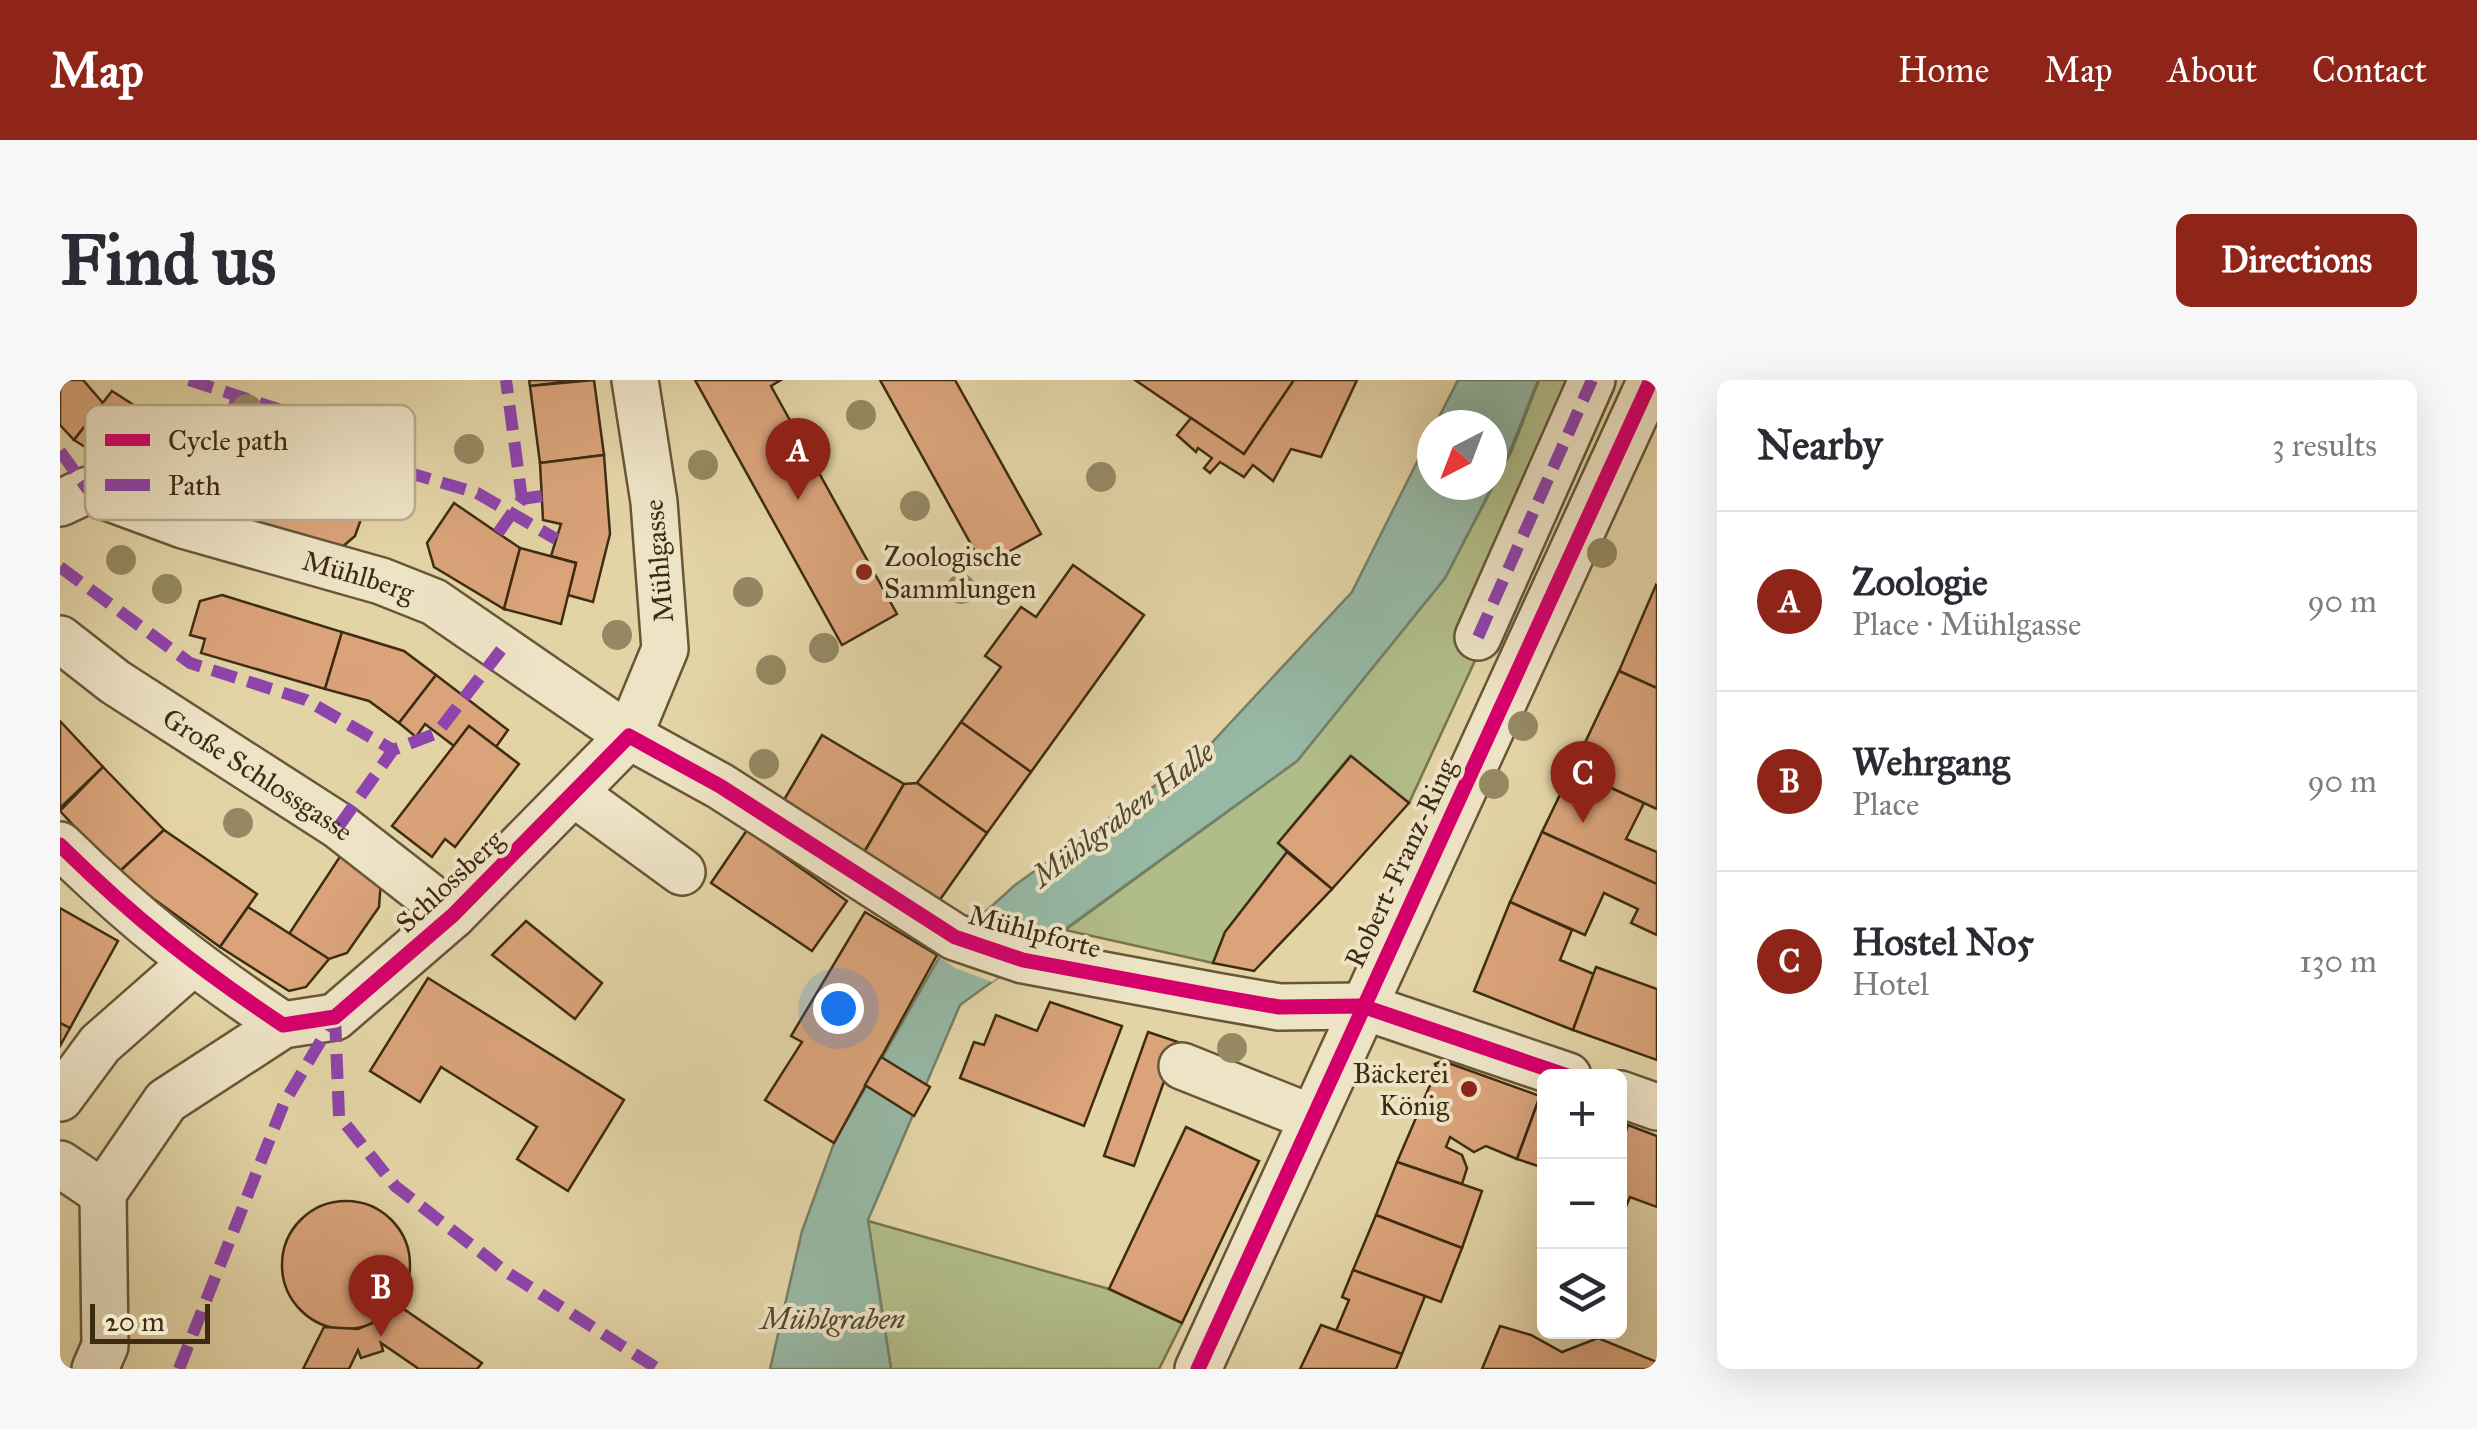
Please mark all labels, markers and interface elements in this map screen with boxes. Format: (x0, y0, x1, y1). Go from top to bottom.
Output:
text: Map (50, 41, 144, 100)
text: Home (1898, 49, 1989, 92)
text: Map (2044, 49, 2113, 92)
text: About (2168, 49, 2257, 92)
text: Contact (2312, 49, 2427, 92)
button: Directions (2176, 214, 2417, 307)
text: Find us (60, 218, 276, 303)
legend (85, 405, 415, 520)
north arrow (1417, 410, 1507, 500)
pin: A (766, 418, 830, 500)
text: Nearby (1757, 419, 1882, 471)
text: Cycle path (168, 423, 289, 458)
text: 3 results (2272, 426, 2377, 465)
text: Path (168, 468, 221, 503)
street label: Mühlgasse (636, 498, 681, 624)
place label: Zoologische Sammlungen (884, 539, 1036, 606)
street label: Mühlberg (299, 543, 421, 611)
text: Zoologie (1852, 559, 1988, 605)
marker: Zoologische Sammlungen (853, 561, 875, 583)
text: A (1779, 582, 1800, 621)
text: 90 m (2307, 582, 2377, 621)
text: Place · Mühlgasse (1852, 605, 2081, 644)
street label: Große Schlossgasse (156, 700, 360, 849)
water label: Mühlgraben Halle (1023, 733, 1222, 896)
text: Wehrgang (1852, 739, 2010, 785)
pin: C (1550, 740, 1616, 823)
street label: Robert-Franz-Ring (1337, 753, 1464, 973)
text: B (1779, 762, 1800, 801)
text: 90 m (2307, 762, 2377, 801)
text: Place (1852, 785, 1919, 824)
street label: Schlossberg (388, 822, 511, 940)
street label: Mühlpforte (965, 897, 1105, 966)
text: Hostel No5 (1852, 919, 2034, 965)
text: C (1779, 942, 1800, 981)
text: 130 m (2299, 942, 2377, 981)
text: Hotel (1852, 965, 1929, 1004)
your location (813, 983, 864, 1034)
place label: Bäckerei König (1353, 1056, 1450, 1123)
map controls (1537, 1069, 1627, 1339)
button: + (1537, 1069, 1627, 1159)
marker: Bäckerei König (1458, 1078, 1480, 1100)
button: − (1537, 1159, 1627, 1249)
button: layers (1537, 1249, 1627, 1339)
pin: B (348, 1254, 414, 1337)
scale bar (90, 1299, 210, 1344)
water label: Mühlgraben (758, 1301, 906, 1337)
text: 20 m (105, 1304, 165, 1339)

